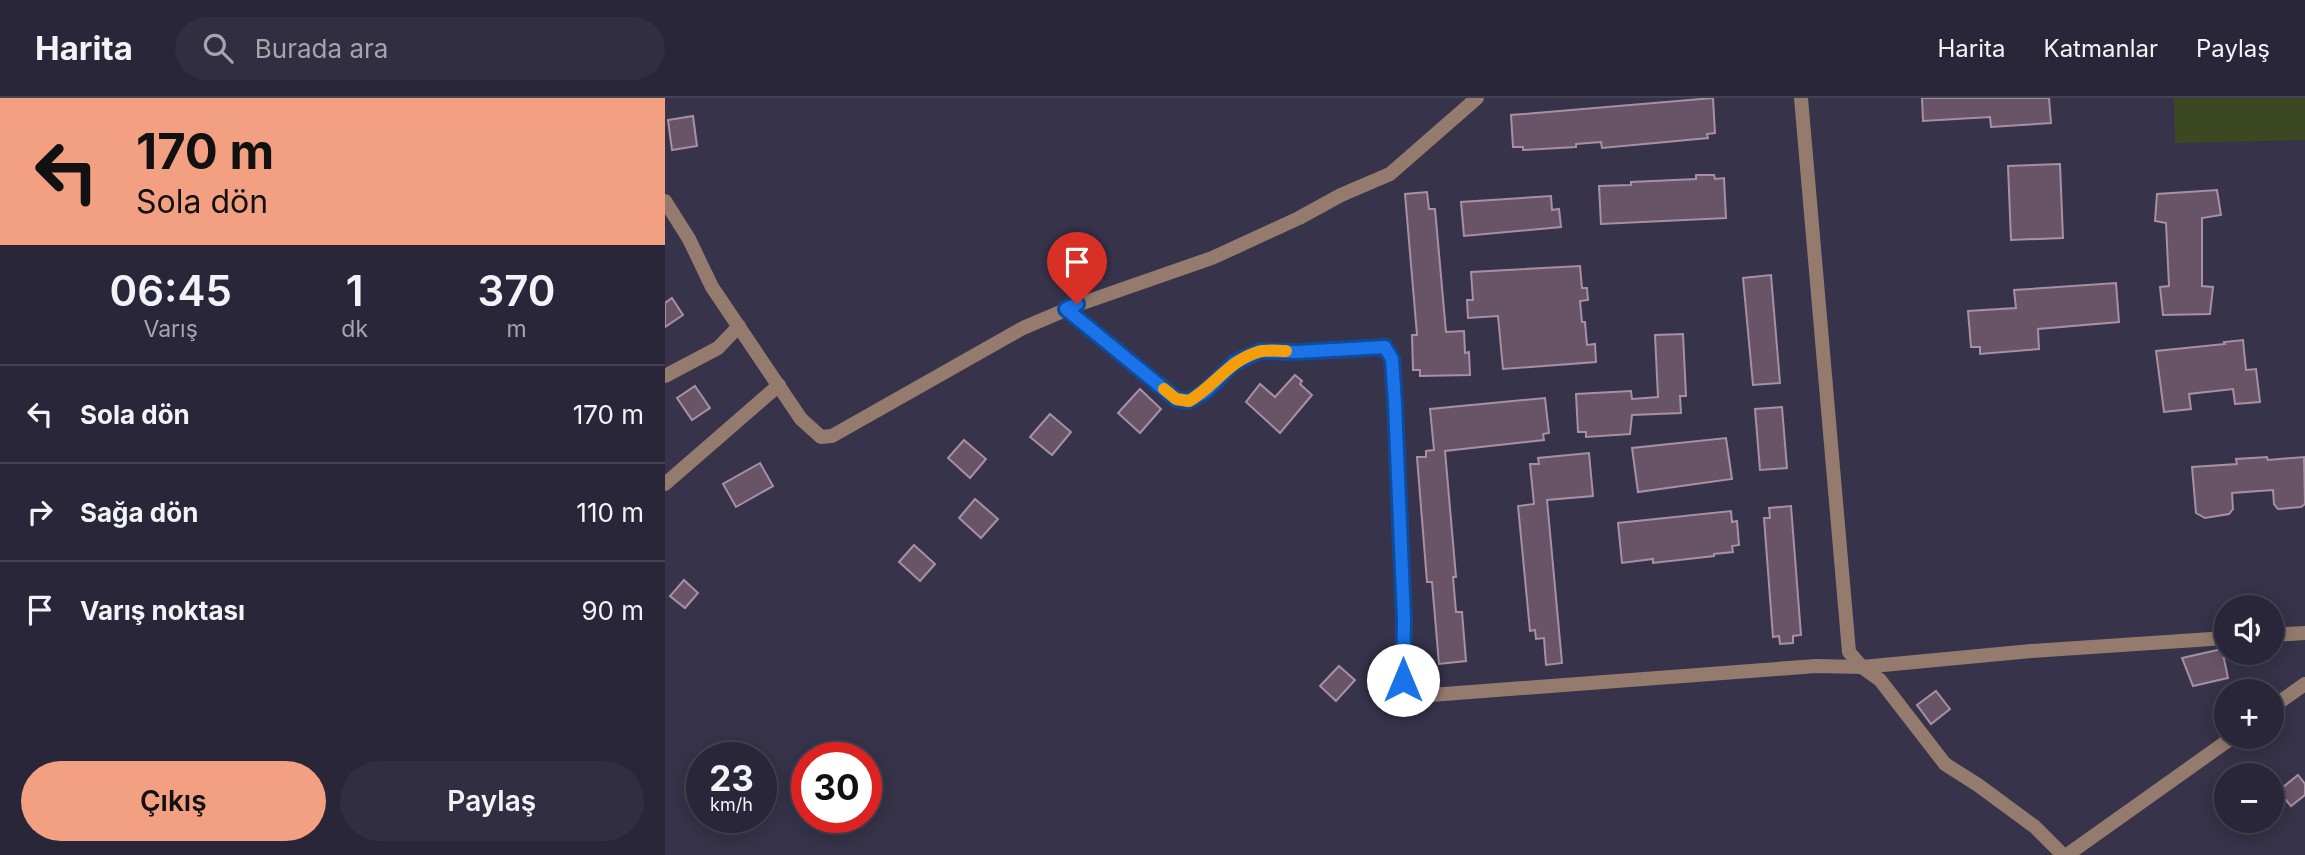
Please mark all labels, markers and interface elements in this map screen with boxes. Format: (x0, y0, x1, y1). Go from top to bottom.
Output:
search box (175, 17, 665, 80)
text: Harita (35, 28, 133, 68)
icon: search (199, 29, 237, 67)
text: Burada ara (255, 33, 388, 64)
text: Harita (1938, 34, 2006, 63)
text: Katmanlar (2044, 34, 2158, 63)
text: Paylaş (2196, 34, 2270, 63)
text: 170 m (136, 122, 274, 181)
icon: left (21, 126, 112, 217)
text: Sola dön (136, 182, 268, 221)
pin (1047, 232, 1107, 304)
icon: arrive (1058, 243, 1096, 281)
text: 06:45 (109, 265, 232, 316)
text: 1 (346, 265, 364, 316)
text: 370 (478, 265, 556, 316)
text: Varış (143, 315, 198, 343)
text: dk (341, 315, 368, 343)
text: m (506, 315, 527, 343)
icon: left (21, 395, 59, 433)
text: Sola dön (80, 399, 190, 430)
text: 170 m (573, 399, 644, 430)
icon: right (21, 493, 59, 531)
text: Sağa dön (80, 497, 198, 528)
text: 110 m (576, 497, 644, 528)
icon: arrive (21, 591, 59, 629)
text: Varış noktası (80, 595, 245, 626)
text: 90 m (581, 595, 644, 626)
map controls (2214, 595, 2284, 833)
button: sound (2214, 595, 2284, 665)
position arrow (1366, 643, 1440, 717)
button: + (2214, 679, 2284, 749)
speed limit sign: 30 (791, 742, 882, 833)
text: 23 (709, 757, 754, 799)
button: Çıkış (21, 761, 326, 841)
button: Paylaş (340, 761, 644, 841)
button: − (2214, 763, 2284, 833)
text: km/h (710, 794, 753, 815)

